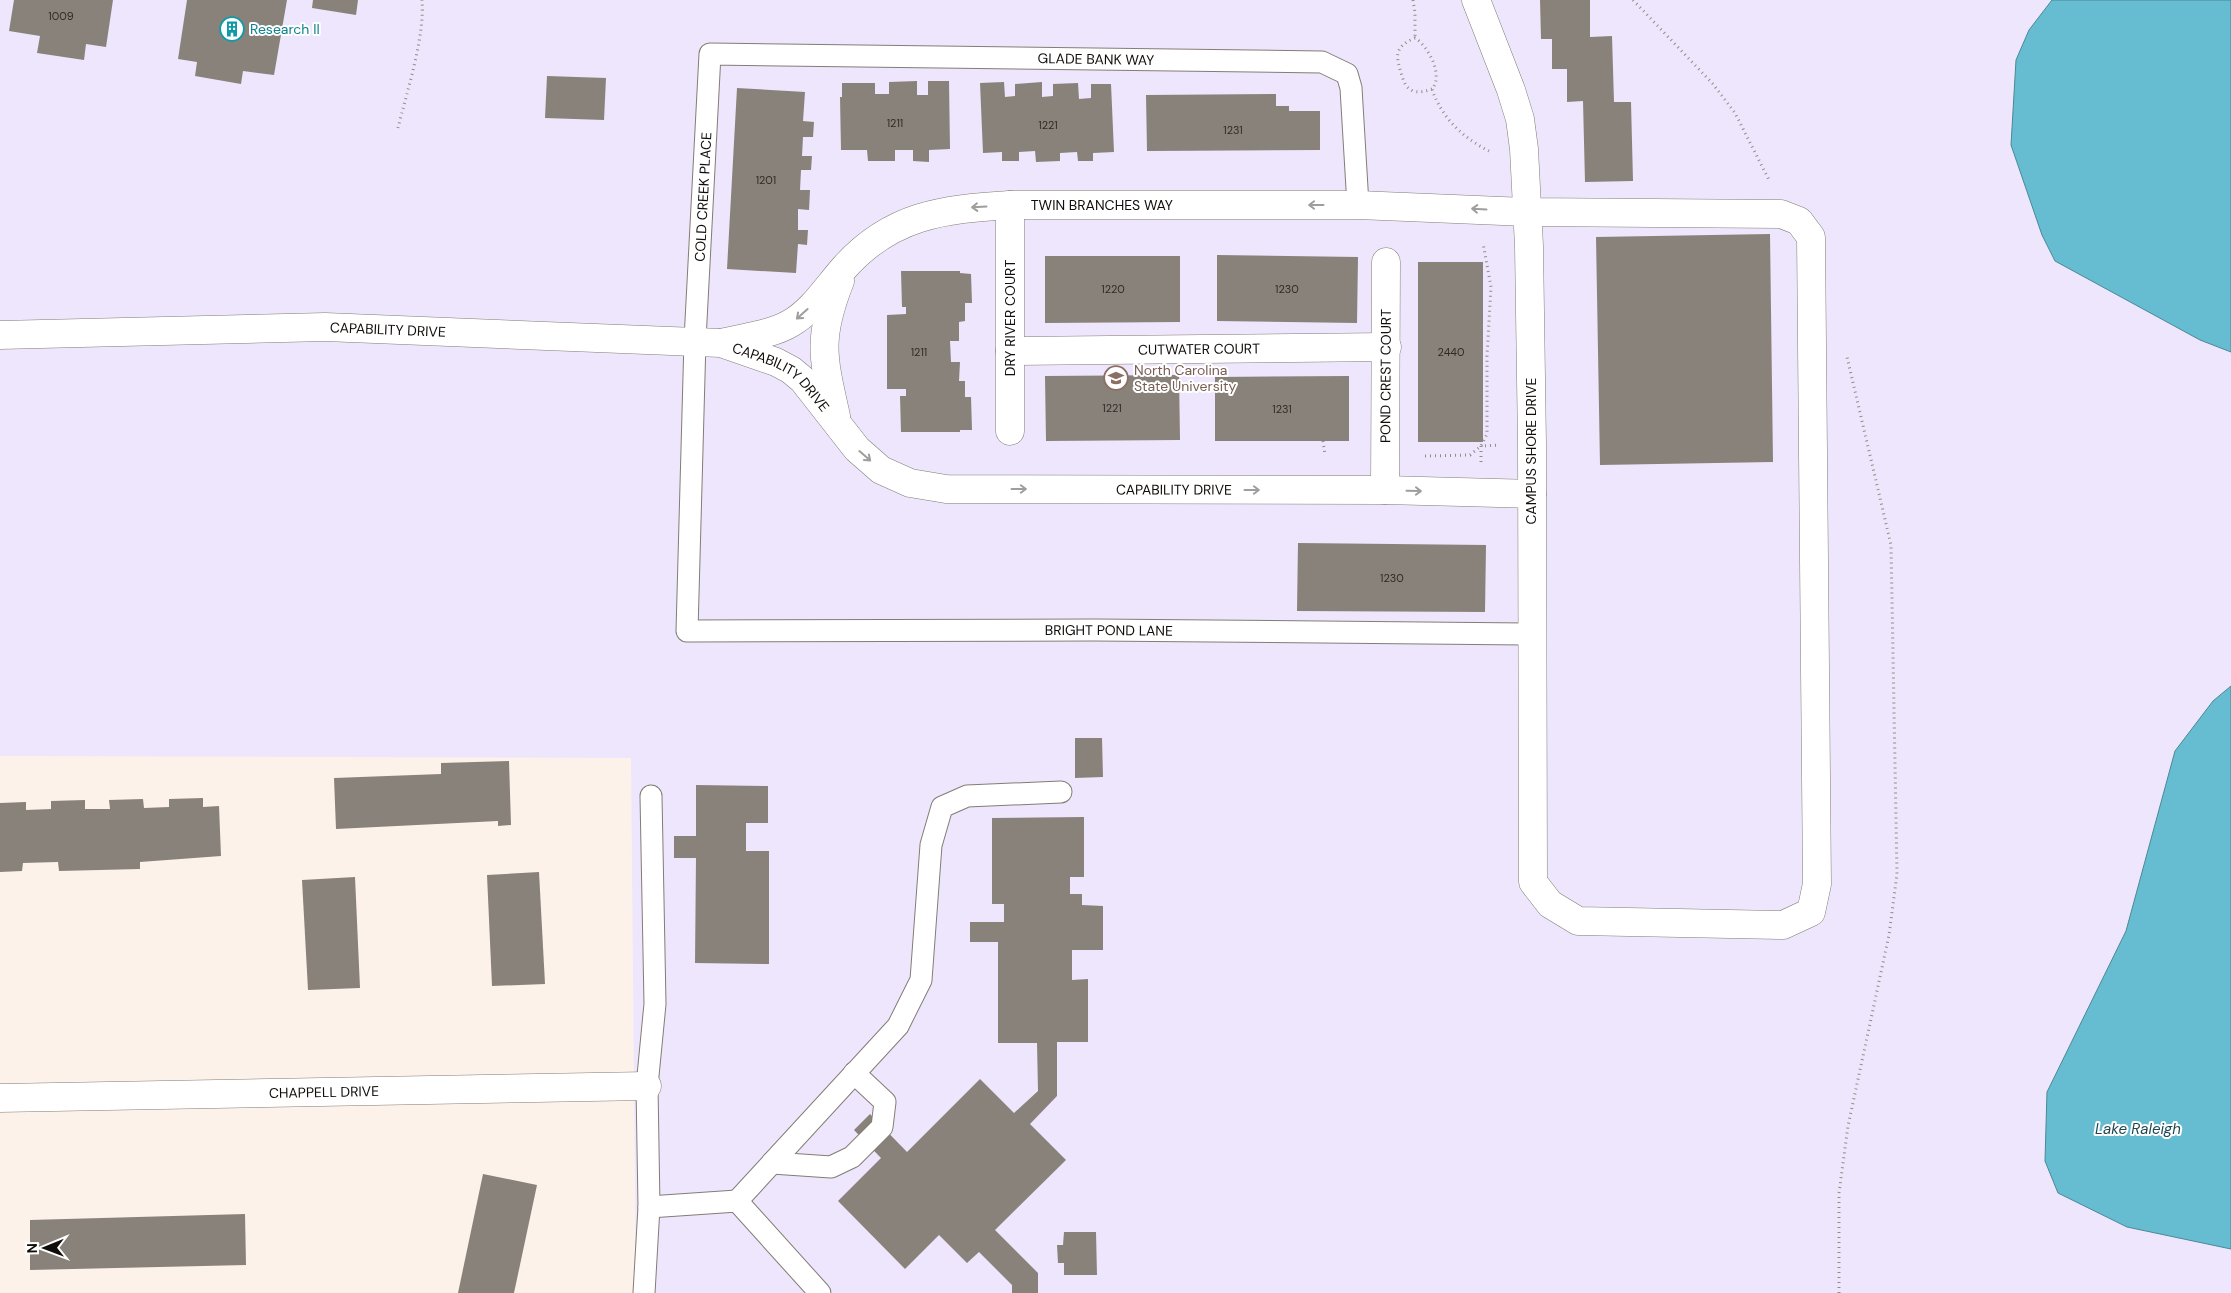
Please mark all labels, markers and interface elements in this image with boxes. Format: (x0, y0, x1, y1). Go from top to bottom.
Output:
house number: 1009 (48, 9, 74, 23)
building icon: Research II (219, 16, 245, 42)
place label: Research II (250, 20, 320, 38)
street label: GLADE BANK WAY (1038, 49, 1154, 69)
house number: 1211 (887, 116, 903, 130)
house number: 1221 (1038, 118, 1058, 132)
house number: 1231 (1223, 123, 1243, 137)
street label: COLD CREEK PLACE (691, 132, 715, 262)
house number: 1201 (756, 173, 776, 187)
street label: TWIN BRANCHES WAY (1031, 196, 1173, 214)
one-way arrow (1309, 200, 1325, 210)
one-way arrow (971, 202, 987, 211)
one-way arrow (1471, 204, 1487, 213)
street label: DRY RIVER COURT (1001, 260, 1019, 376)
house number: 1220 (1101, 282, 1125, 296)
house number: 1230 (1275, 282, 1299, 296)
one-way arrow (796, 308, 809, 320)
street label: POND CREST COURT (1376, 309, 1395, 443)
street label: CAPABILITY DRIVE (330, 318, 446, 341)
street label: CAPABILITY DRIVE (730, 339, 833, 415)
street label: CUTWATER COURT (1138, 339, 1260, 359)
house number: 1211 (911, 345, 927, 359)
house number: 2440 (1437, 345, 1465, 359)
place label: North Carolina State University (1134, 361, 1237, 395)
school or university icon: North Carolina State University (1103, 365, 1129, 391)
street label: CAMPUS SHORE DRIVE (1522, 377, 1540, 524)
house number: 1221 (1102, 401, 1122, 415)
house number: 1231 (1272, 402, 1292, 416)
one-way arrow (858, 450, 871, 461)
street label: CAPABILITY DRIVE (1116, 480, 1232, 499)
one-way arrow (1010, 484, 1027, 494)
one-way arrow (1243, 485, 1259, 495)
one-way arrow (1406, 486, 1422, 496)
house number: 1230 (1380, 571, 1404, 585)
street label: BRIGHT POND LANE (1045, 621, 1173, 640)
street label: CHAPPELL DRIVE (269, 1082, 379, 1102)
water label: Lake Raleigh (2095, 1119, 2181, 1139)
north arrow (20, 1223, 70, 1273)
text: N (23, 1243, 41, 1253)

